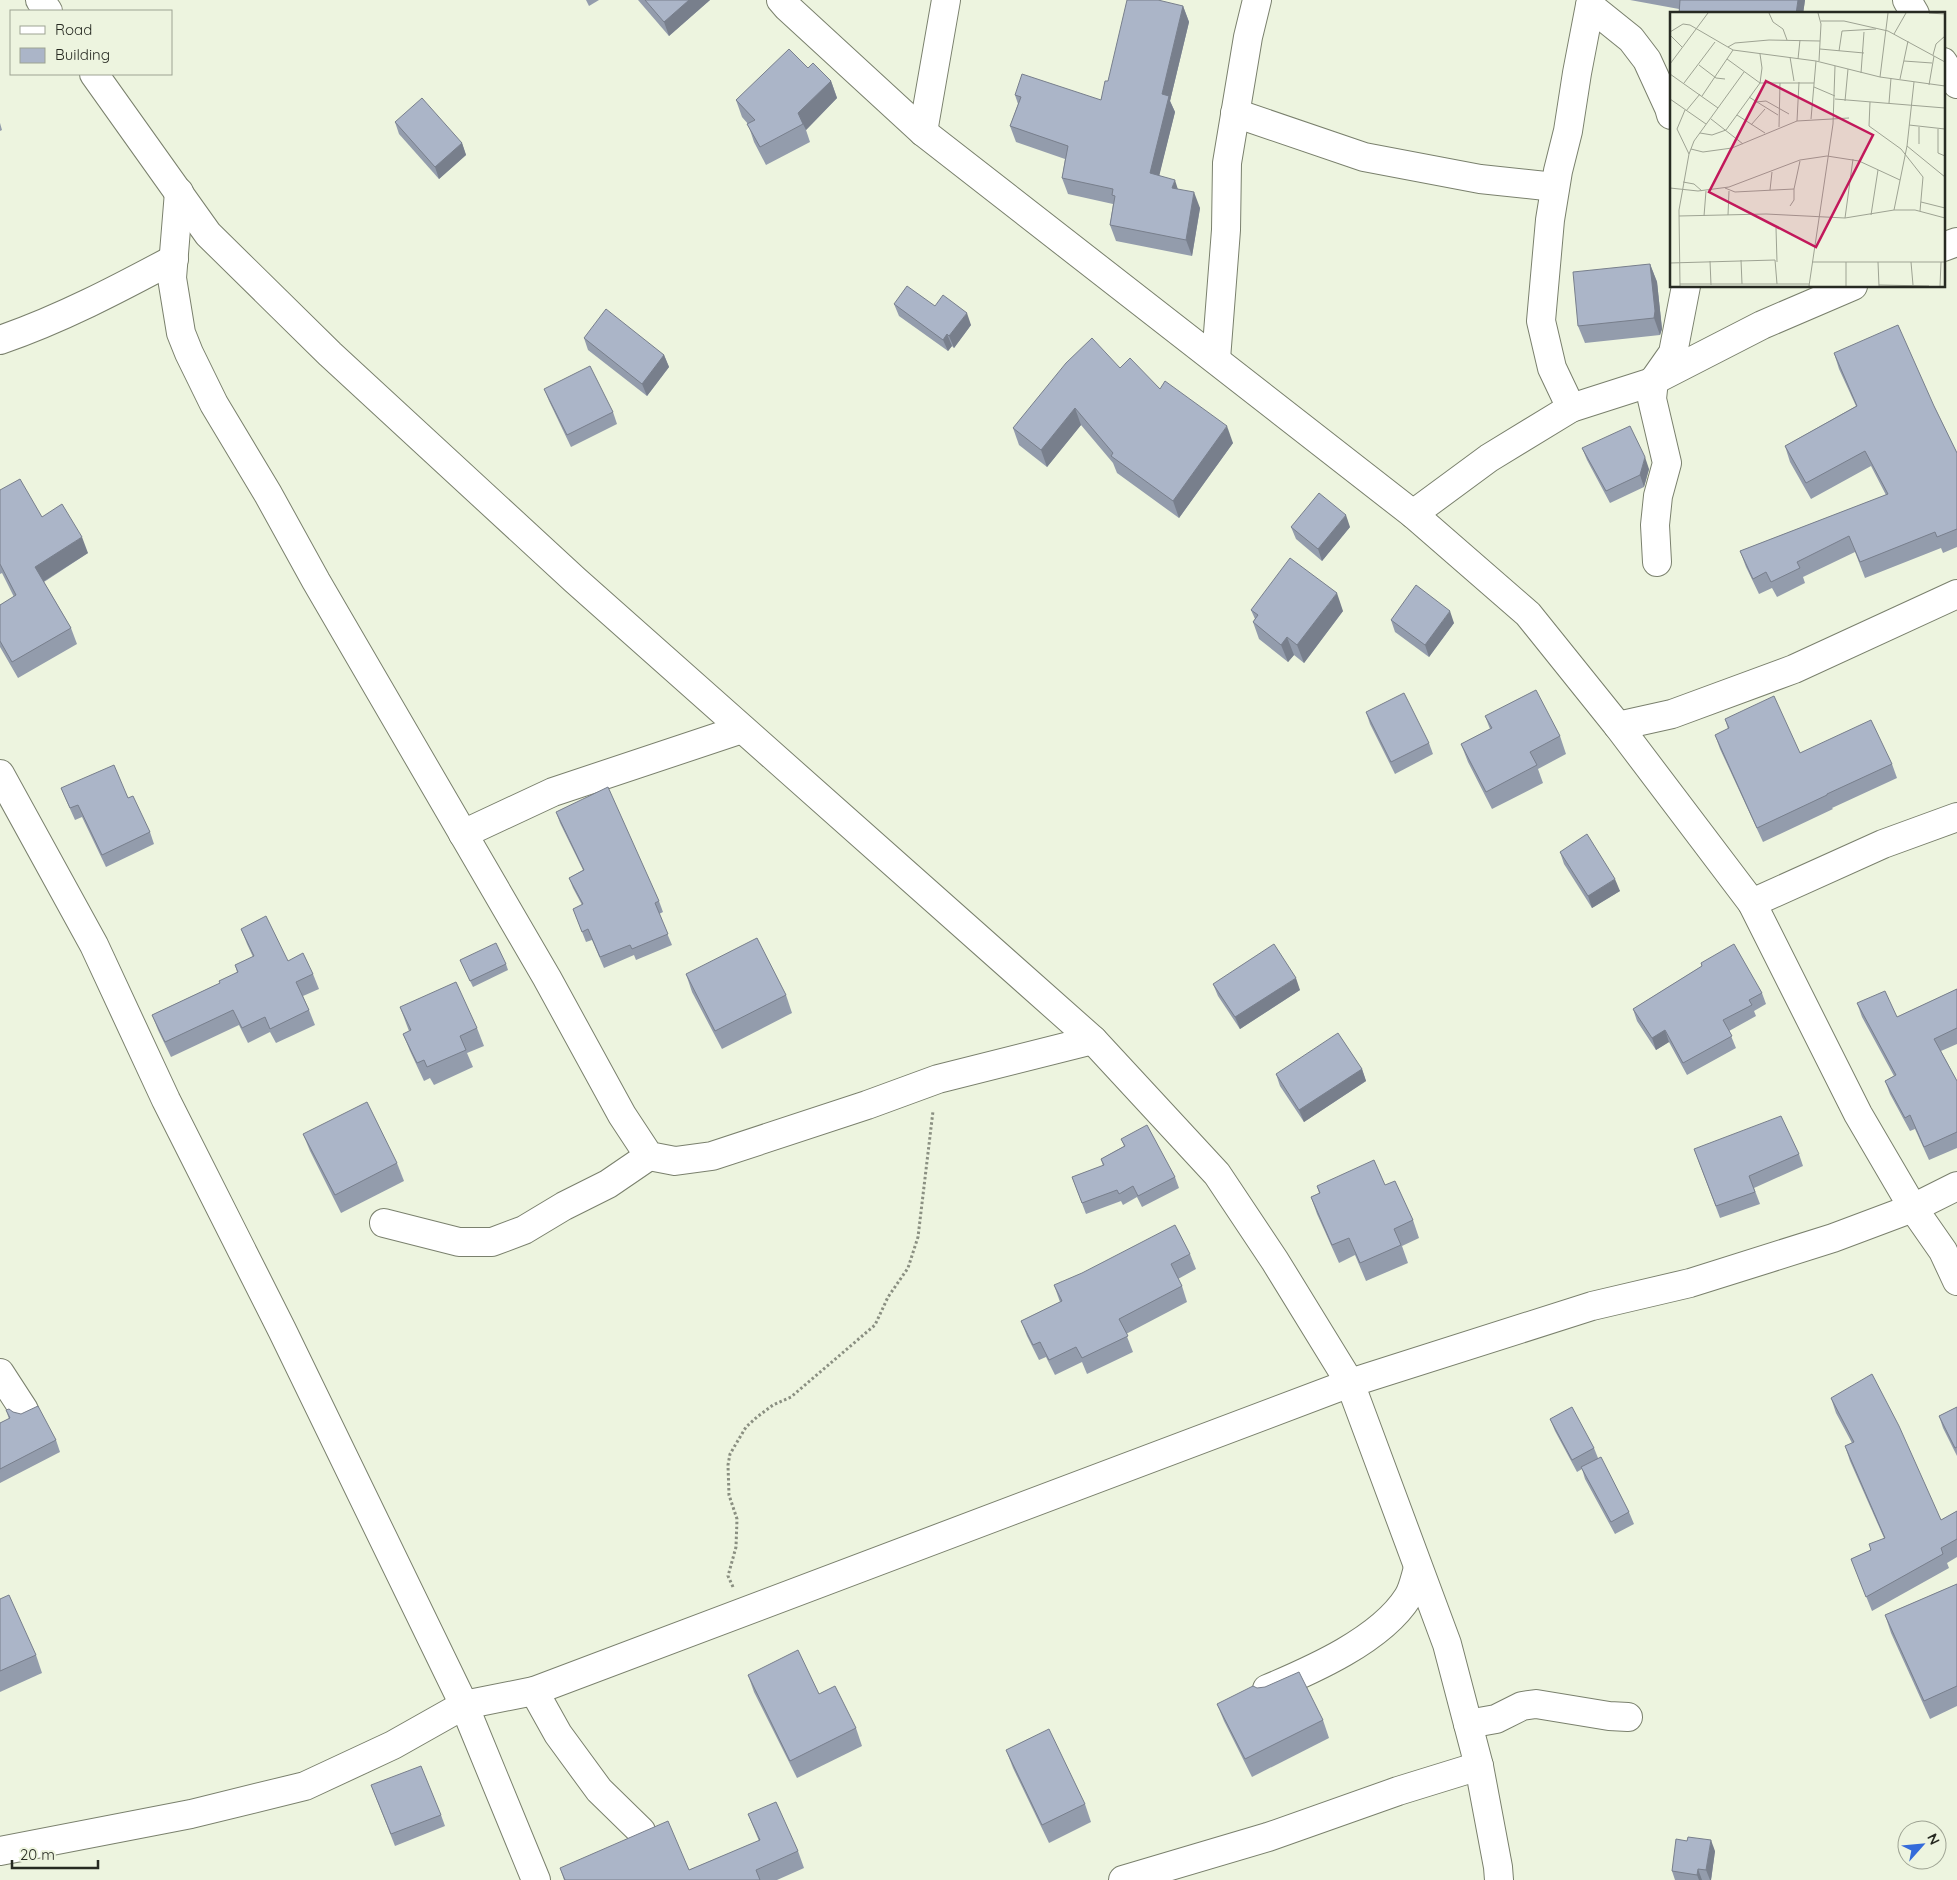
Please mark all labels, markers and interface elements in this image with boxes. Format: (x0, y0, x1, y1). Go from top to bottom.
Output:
legend (10, 10, 172, 75)
inset map (1670, 12, 1944, 288)
text: Road (55, 20, 92, 39)
text: Building (55, 45, 110, 64)
north arrow (1897, 1820, 1947, 1870)
text: N (1923, 1830, 1944, 1848)
scale bar (12, 1838, 99, 1870)
text: 20 m (20, 1845, 55, 1864)

